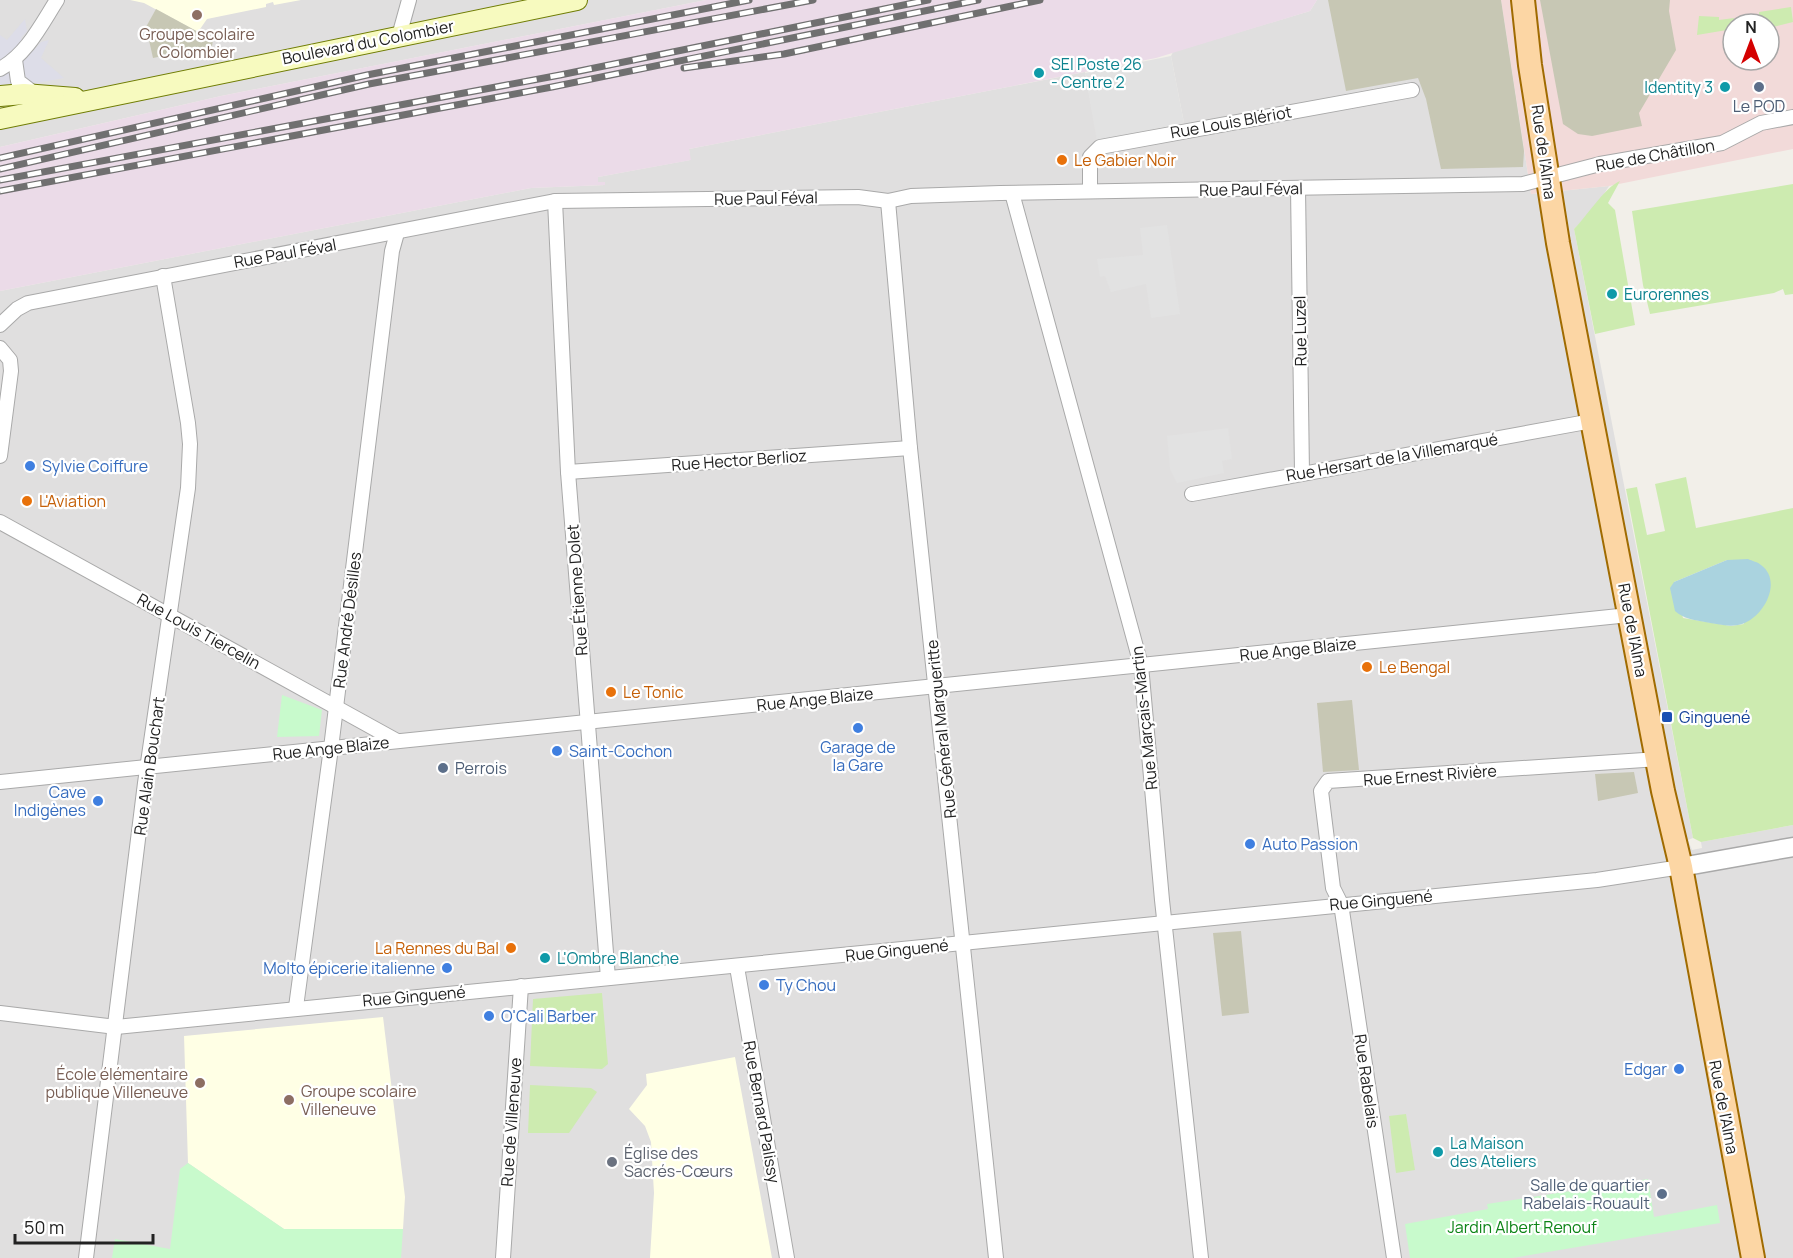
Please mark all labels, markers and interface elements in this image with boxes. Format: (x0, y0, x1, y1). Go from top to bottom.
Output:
marker: Groupe scolaire Colombier (190, 8, 204, 22)
north arrow (1721, 12, 1781, 72)
street label: Boulevard du Colombier (280, 15, 456, 69)
text: N (1745, 16, 1757, 38)
place label: Groupe scolaire Colombier (139, 23, 255, 63)
place label: SEI Poste 26 - Centre 2 (1051, 53, 1142, 93)
marker: SEI Poste 26 - Centre 2 (1032, 66, 1046, 80)
place label: Identity 3 (1644, 76, 1713, 98)
marker: Identity 3 (1718, 80, 1732, 94)
marker: Le POD (1752, 80, 1766, 94)
place label: Le POD (1733, 95, 1786, 117)
street label: Rue Louis Blériot (1169, 100, 1293, 144)
street label: Rue de l'Alma (1526, 103, 1562, 201)
street label: Rue de Châtillon (1594, 134, 1716, 176)
place label: Le Gabier Noir (1074, 149, 1177, 171)
marker: Le Gabier Noir (1055, 153, 1069, 167)
street label: Rue Paul Féval (1199, 177, 1303, 201)
street label: Rue Paul Féval (714, 186, 818, 210)
street label: Rue Paul Féval (232, 233, 338, 273)
place label: Eurorennes (1624, 283, 1709, 305)
marker: Eurorennes (1605, 287, 1619, 301)
street label: Rue Luzel (1288, 295, 1312, 367)
street label: Rue Hersart de la Villemarqué (1284, 428, 1500, 486)
street label: Rue Hector Berlioz (670, 444, 808, 476)
place label: Sylvie Coiffure (42, 455, 148, 477)
marker: Sylvie Coiffure (23, 459, 37, 473)
place label: L'Aviation (39, 490, 106, 512)
marker: L'Aviation (20, 494, 34, 508)
street label: Rue Étienne Dolet (561, 524, 593, 656)
street label: Rue André Désilles (328, 551, 366, 689)
street label: Rue de l'Alma (1613, 581, 1653, 679)
street label: Rue Louis Tiercelin (133, 588, 265, 674)
street label: Rue Ange Blaize (1239, 632, 1357, 666)
street label: Rue Général Margueritte (921, 639, 961, 819)
street label: Rue Marçais-Martin (1126, 645, 1162, 791)
place label: Le Bengal (1379, 656, 1450, 678)
marker: Le Bengal (1360, 660, 1374, 674)
place label: Le Tonic (623, 681, 684, 703)
street label: Rue Ange Blaize (756, 682, 874, 716)
marker: Le Tonic (604, 685, 618, 699)
street label: Rue Alain Bouchart (128, 695, 170, 837)
place label: Ginguené (1679, 706, 1750, 728)
marker: Ginguené (1660, 710, 1674, 724)
marker: Garage de la Gare (851, 721, 865, 735)
street label: Rue Ange Blaize (272, 731, 390, 765)
place label: Garage de la Gare (820, 736, 896, 776)
place label: Saint-Cochon (569, 740, 672, 762)
marker: Saint-Cochon (550, 744, 564, 758)
place label: Perrois (455, 757, 507, 779)
street label: Rue Ernest Rivière (1362, 759, 1498, 791)
marker: Perrois (436, 761, 450, 775)
place label: Cave Indigènes (14, 781, 86, 821)
marker: Cave Indigènes (91, 794, 105, 808)
place label: Auto Passion (1262, 833, 1358, 855)
marker: Auto Passion (1243, 837, 1257, 851)
street label: Rue Ginguené (1328, 885, 1434, 915)
street label: Rue Ginguené (844, 934, 950, 966)
place label: La Rennes du Bal (375, 937, 499, 959)
marker: La Rennes du Bal (504, 941, 518, 955)
place label: L'Ombre Blanche (557, 947, 679, 969)
marker: L'Ombre Blanche (538, 951, 552, 965)
place label: Molto épicerie italienne (263, 957, 435, 979)
marker: Molto épicerie italienne (440, 961, 454, 975)
place label: Ty Chou (776, 974, 836, 996)
marker: Ty Chou (757, 978, 771, 992)
street label: Rue Ginguené (361, 981, 467, 1011)
place label: O'Cali Barber (501, 1005, 596, 1027)
marker: O'Cali Barber (482, 1009, 496, 1023)
street label: Rue Rabelais (1350, 1033, 1384, 1129)
street label: Rue Bernard Palissy (739, 1039, 785, 1186)
street label: Rue de Villeneuve (496, 1057, 526, 1187)
place label: Edgar (1624, 1058, 1667, 1080)
street label: Rue de l'Alma (1704, 1058, 1744, 1156)
marker: Edgar (1672, 1062, 1686, 1076)
place label: École élémentaire publique Villeneuve (45, 1063, 188, 1103)
marker: École élémentaire publique Villeneuve (193, 1076, 207, 1090)
place label: Groupe scolaire Villeneuve (301, 1080, 417, 1120)
marker: Groupe scolaire Villeneuve (282, 1093, 296, 1107)
place label: La Maison des Ateliers (1450, 1132, 1536, 1172)
place label: Église des Sacrés-Cœurs (624, 1142, 733, 1182)
marker: La Maison des Ateliers (1431, 1145, 1445, 1159)
marker: Église des Sacrés-Cœurs (605, 1155, 619, 1169)
place label: Salle de quartier Rabelais-Rouault (1523, 1174, 1650, 1214)
marker: Salle de quartier Rabelais-Rouault (1655, 1187, 1669, 1201)
scale bar (15, 1207, 153, 1245)
text: 50 m (24, 1215, 64, 1239)
park label: Jardin Albert Renouf (1447, 1216, 1597, 1238)

